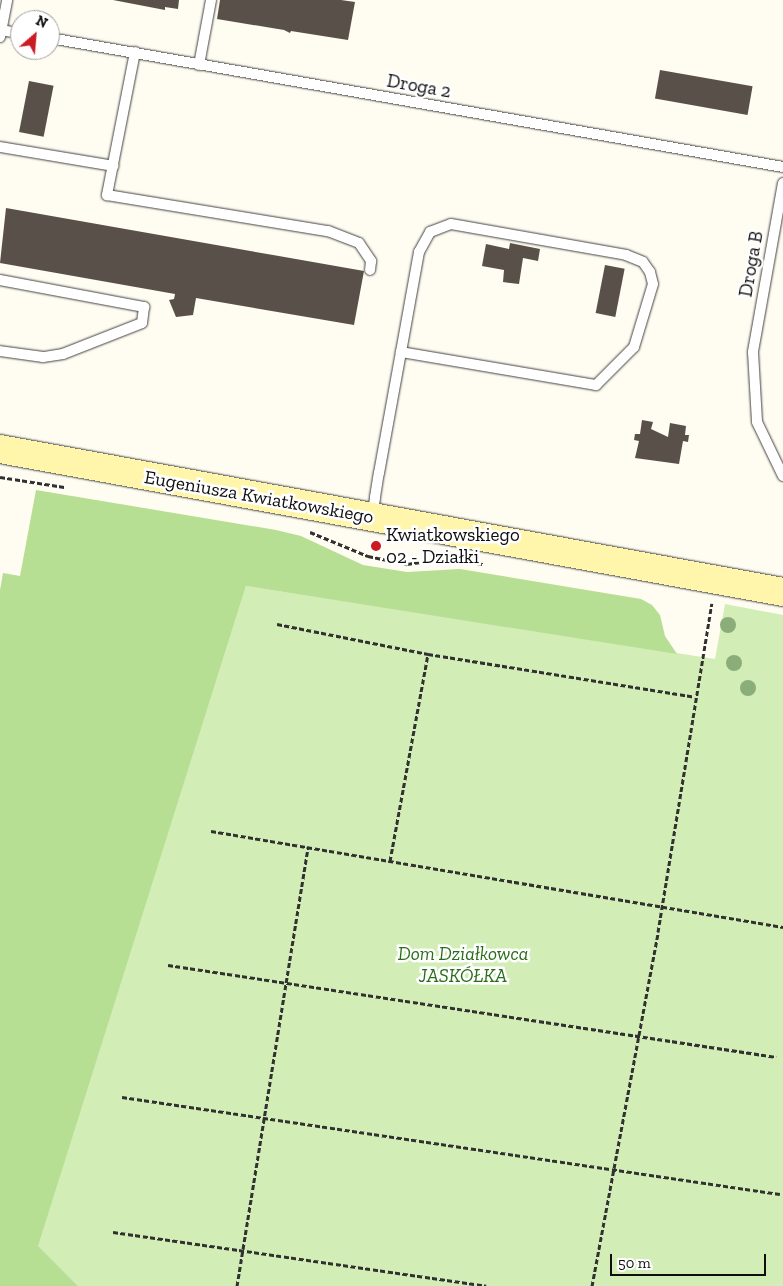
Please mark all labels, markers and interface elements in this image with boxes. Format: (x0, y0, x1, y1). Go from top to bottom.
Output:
north arrow (10, 10, 60, 60)
text: N (33, 12, 50, 32)
street label: Droga 2 (385, 69, 453, 103)
street label: Droga B (734, 229, 768, 299)
street label: Eugeniusza Kwiatkowskiego (143, 466, 375, 528)
place label: Kwiatkowskiego 02 - Działki (386, 524, 520, 568)
marker: Kwiatkowskiego 02 - Działki (370, 540, 382, 552)
park label: Dom Działkowca JASKÓŁKA (398, 943, 528, 987)
scale bar (613, 1244, 769, 1276)
text: 50 m (618, 1254, 651, 1272)

